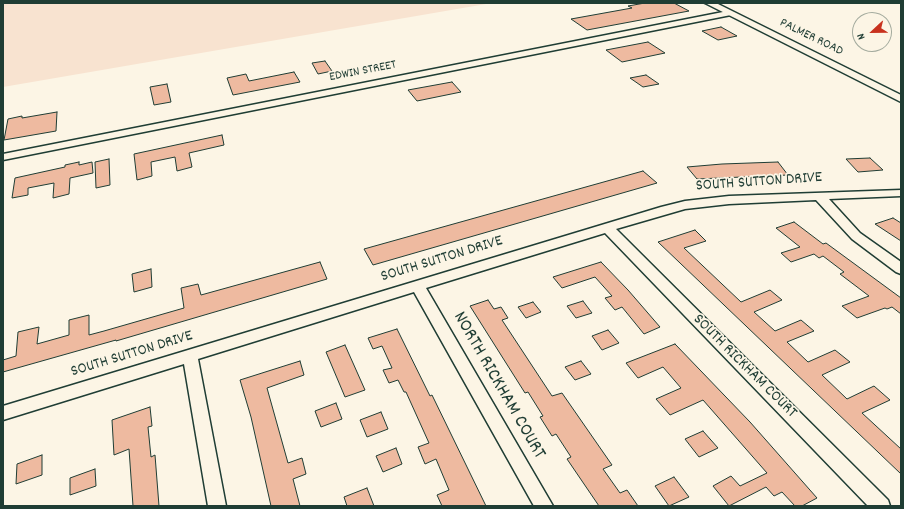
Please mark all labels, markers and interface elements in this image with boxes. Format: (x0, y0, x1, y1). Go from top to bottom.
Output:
north arrow (852, 12, 892, 52)
street label: PALMER ROAD (777, 16, 845, 60)
text: N (853, 31, 870, 42)
street label: EDWIN STREET (328, 58, 398, 86)
street label: SOUTH SUTTON DRIVE (695, 169, 823, 197)
street label: SOUTH SUTTON DRIVE (379, 232, 505, 288)
street label: NORTH RICKHAM COURT (447, 308, 549, 464)
street label: SOUTH RICKHAM COURT (688, 311, 800, 423)
street label: SOUTH SUTTON DRIVE (69, 327, 195, 383)

